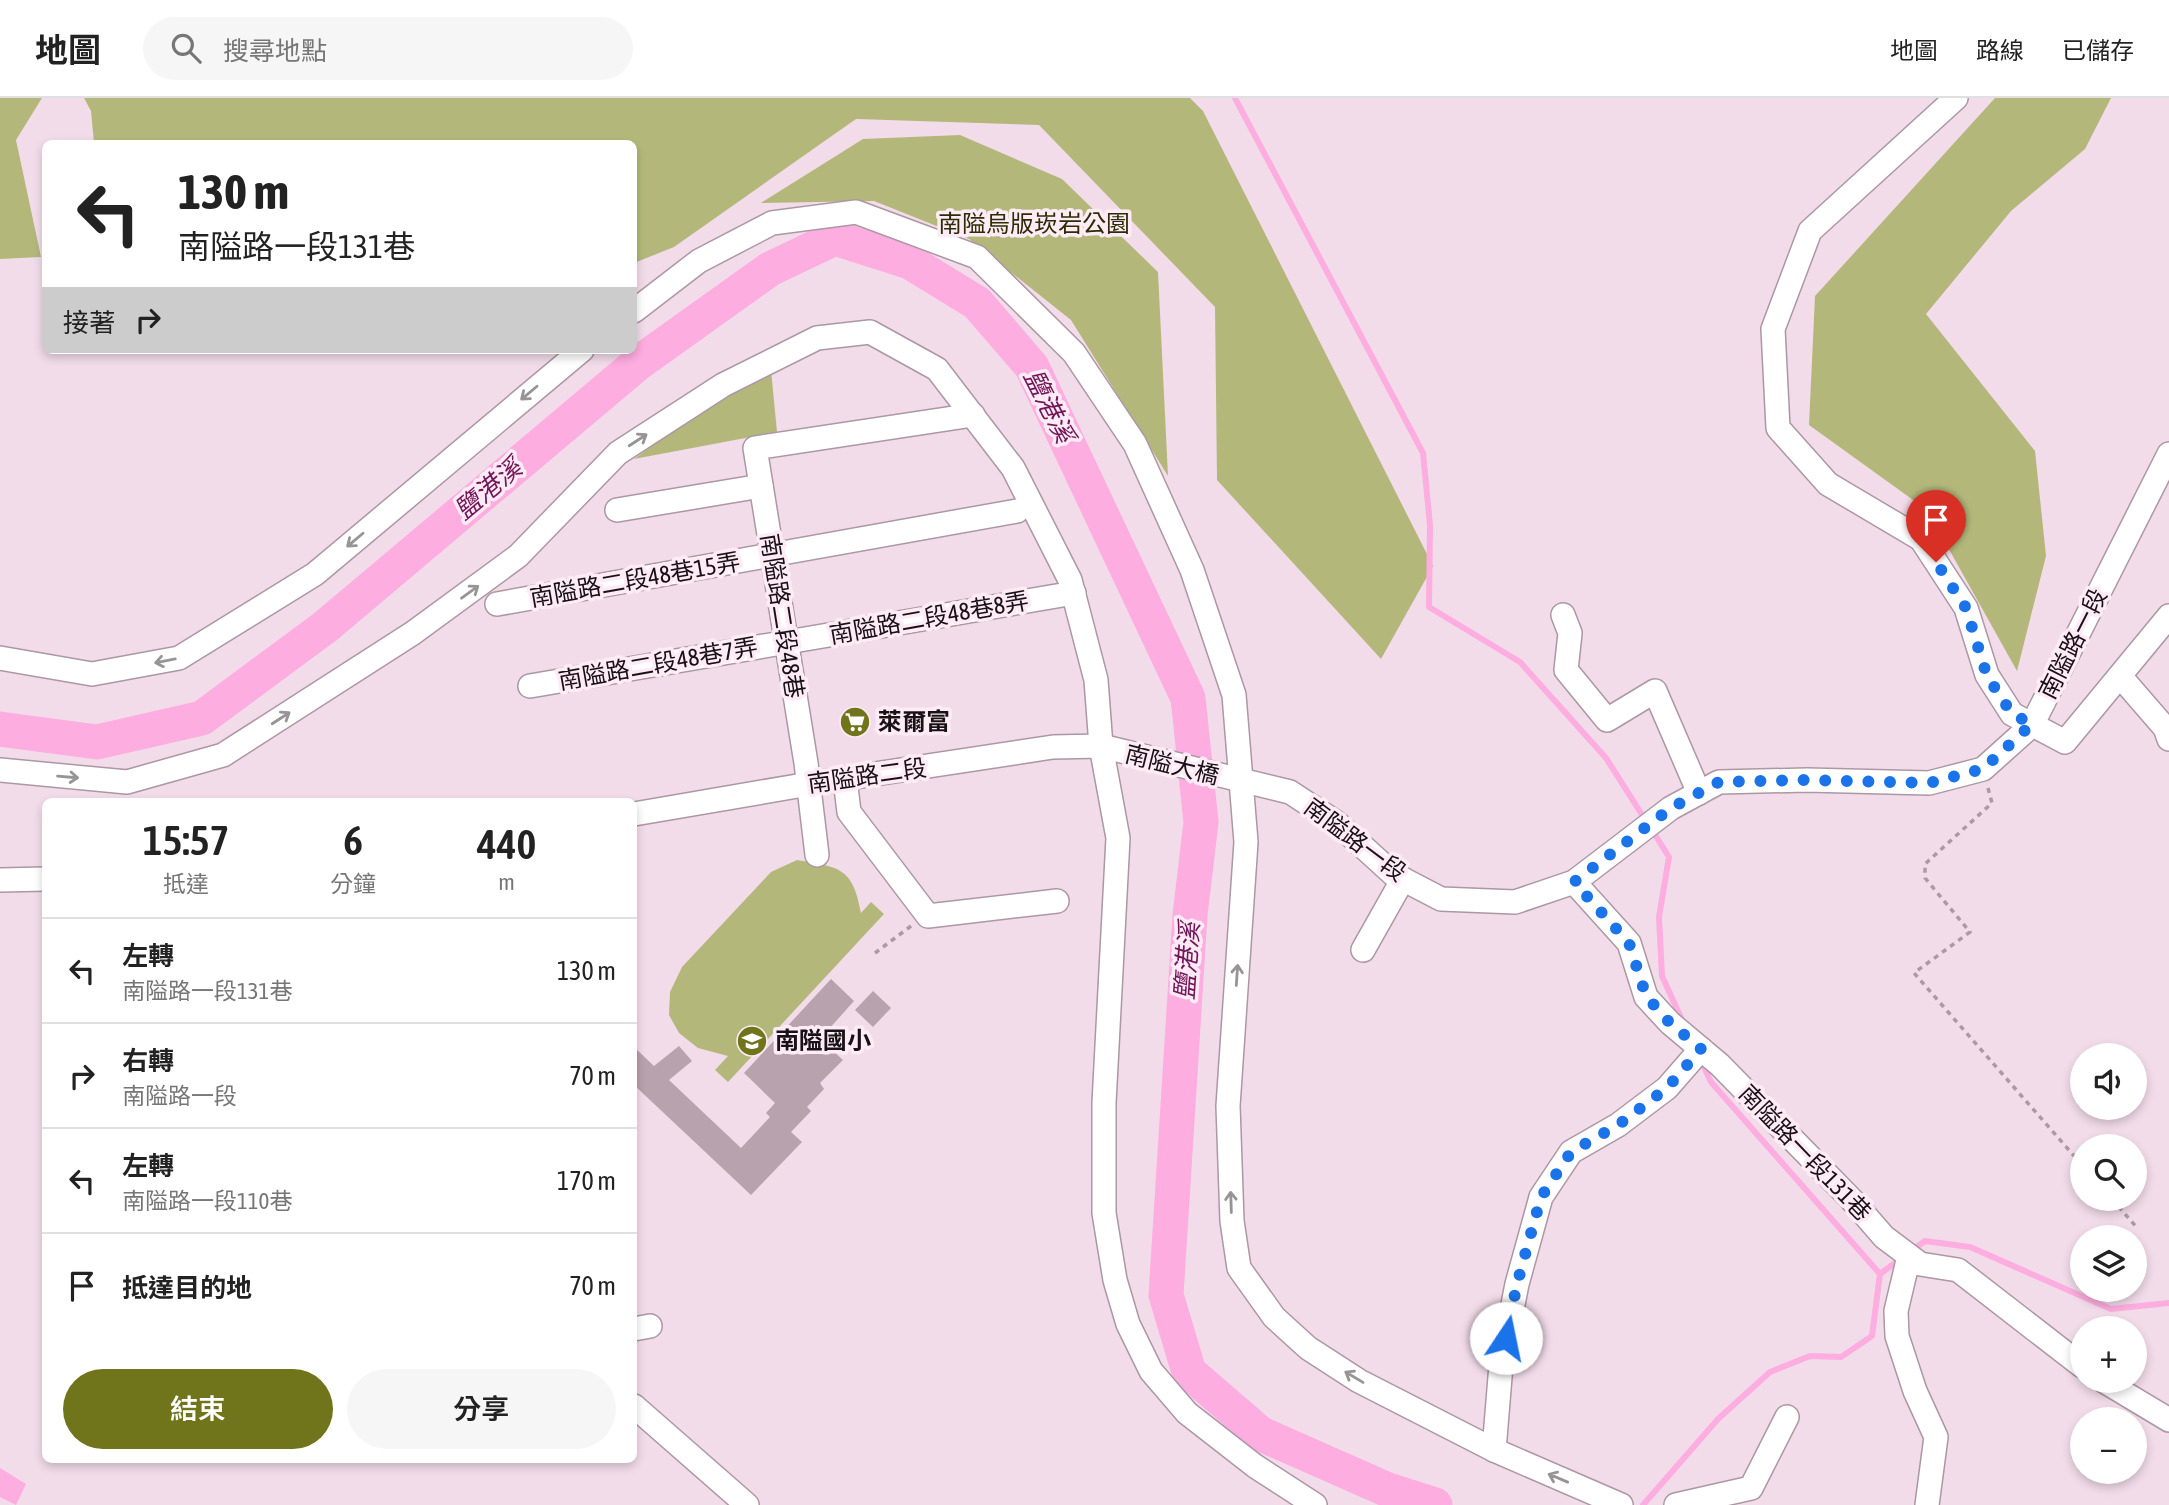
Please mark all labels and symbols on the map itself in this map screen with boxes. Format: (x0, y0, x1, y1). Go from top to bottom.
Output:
park label: 南隘烏版崁岩公園 (938, 210, 1130, 237)
water label: 鹽港溪 (1018, 364, 1082, 451)
one-way arrow (521, 385, 539, 401)
one-way arrow (628, 433, 647, 448)
water label: 鹽港溪 (448, 450, 531, 526)
pin (1906, 490, 1966, 562)
one-way arrow (347, 532, 365, 547)
street label: 南隘路二段48巷 (756, 532, 809, 700)
street label: 南隘路二段48巷15弄 (528, 548, 742, 611)
street label: 南隘路一段 (2033, 584, 2112, 703)
one-way arrow (460, 585, 479, 600)
street label: 南隘路二段48巷8弄 (827, 587, 1031, 648)
street label: 南隘路二段48巷7弄 (556, 633, 760, 694)
one-way arrow (154, 655, 177, 668)
supermarket icon: 萊爾富 (838, 705, 872, 739)
place label: 萊爾富 (878, 708, 950, 735)
one-way arrow (270, 711, 290, 725)
street label: 南隘大橋 (1122, 740, 1222, 789)
street label: 南隘路二段 (806, 754, 928, 797)
one-way arrow (56, 771, 79, 784)
street label: 南隘路一段 (1299, 793, 1411, 886)
water label: 鹽港溪 (1169, 917, 1205, 1001)
one-way arrow (1231, 964, 1244, 987)
school or university icon: 南隘國小 (735, 1024, 769, 1058)
place label: 南隘國小 (775, 1027, 871, 1054)
street label: 南隘路一段131巷 (1734, 1079, 1877, 1226)
one-way arrow (1225, 1191, 1238, 1214)
position arrow (1469, 1301, 1543, 1375)
one-way arrow (1345, 1370, 1365, 1384)
one-way arrow (1548, 1471, 1569, 1484)

